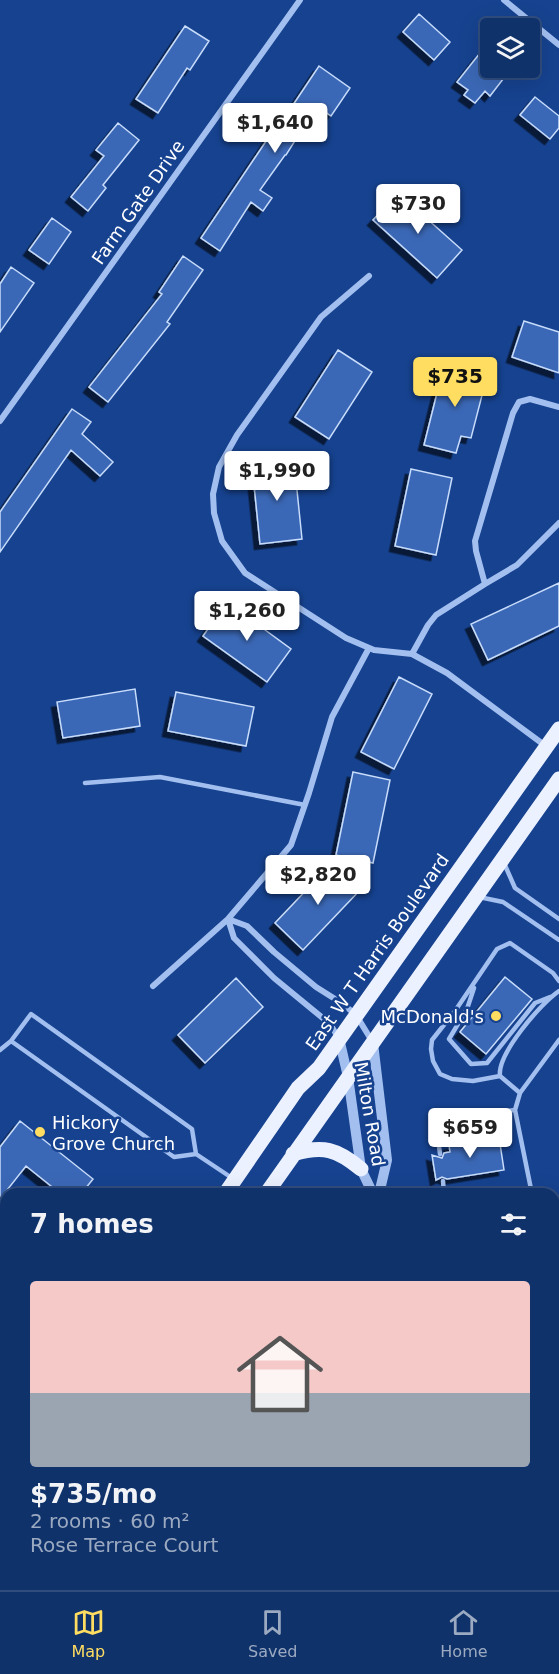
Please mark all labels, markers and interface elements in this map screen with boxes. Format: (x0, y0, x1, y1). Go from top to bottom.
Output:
map controls (480, 18, 540, 78)
button: layers (480, 18, 540, 78)
pin: $1,640 (226, 103, 324, 154)
text: $1,640 (236, 110, 314, 134)
street label: Farm Gate Drive (87, 136, 189, 268)
pin: $730 (382, 184, 454, 235)
text: $730 (390, 191, 446, 215)
pin: $735 (419, 357, 491, 408)
text: $735 (427, 364, 483, 388)
pin: $1,990 (228, 451, 326, 502)
text: $1,990 (238, 458, 316, 482)
pin: $1,260 (198, 591, 296, 642)
text: $1,260 (208, 598, 286, 622)
street label: East W T Harris Boulevard (301, 850, 453, 1054)
pin: $2,820 (269, 855, 367, 906)
text: $2,820 (279, 862, 357, 886)
place label: McDonald's (381, 1006, 484, 1027)
marker: McDonald's (489, 1009, 503, 1023)
street label: Milton Road (350, 1060, 390, 1168)
pin: $659 (434, 1108, 506, 1159)
place label: Hickory Grove Church (52, 1112, 175, 1154)
text: $659 (442, 1115, 498, 1139)
marker: Hickory Grove Church (33, 1125, 47, 1139)
icon: filters (497, 1208, 530, 1241)
text: 7 homes (30, 1209, 154, 1239)
icon: home (226, 1320, 334, 1428)
text: $735/mo (30, 1479, 157, 1509)
text: 2 rooms · 60 m² (30, 1509, 190, 1533)
text: Rose Terrace Court (30, 1533, 218, 1557)
tab: Map (71, 1606, 105, 1661)
tab: Saved (248, 1606, 297, 1661)
tab: Home (440, 1606, 488, 1661)

